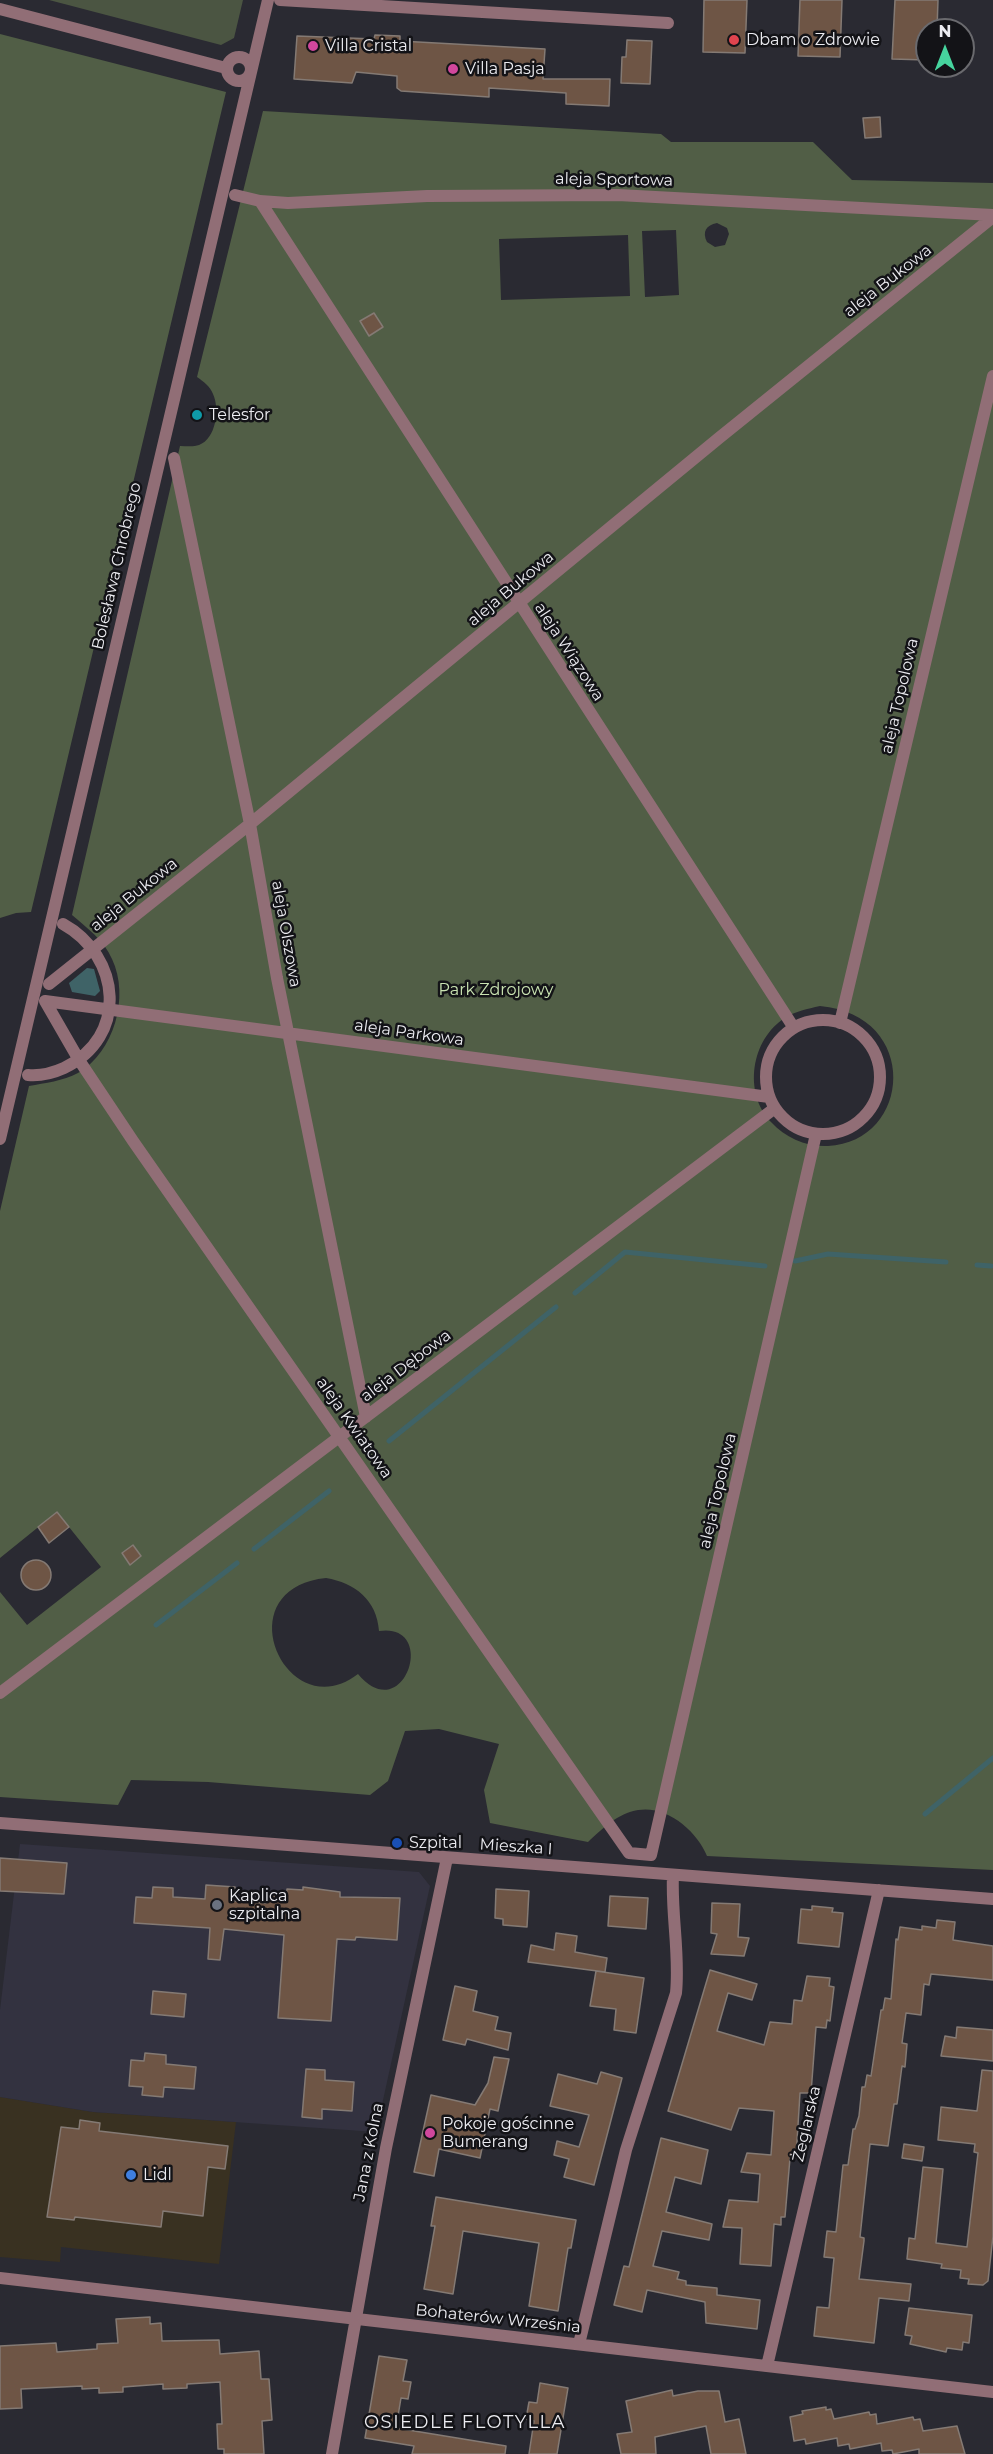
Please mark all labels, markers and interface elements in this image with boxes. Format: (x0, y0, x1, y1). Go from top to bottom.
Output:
north arrow (915, 18, 975, 78)
text: N (939, 22, 951, 41)
place label: Dbam o Zdrowie (746, 30, 880, 50)
marker: Dbam o Zdrowie (727, 33, 741, 47)
place label: Villa Cristal (325, 36, 412, 56)
marker: Villa Cristal (306, 39, 320, 53)
place label: Villa Pasja (465, 59, 545, 79)
marker: Villa Pasja (446, 62, 460, 76)
street label: aleja Sportowa (555, 169, 673, 191)
street label: aleja Bukowa (840, 241, 936, 321)
place label: Telesfor (209, 405, 270, 425)
marker: Telesfor (190, 408, 204, 422)
street label: Bolesława Chrobrego (88, 480, 146, 652)
street label: aleja Bukowa (464, 547, 558, 631)
street label: aleja Wiązowa (530, 599, 608, 705)
street label: aleja Topolowa (877, 636, 923, 756)
street label: aleja Bukowa (87, 854, 181, 936)
street label: aleja Olszowa (267, 879, 305, 989)
park label: Park Zdrojowy (439, 980, 553, 1000)
street label: aleja Parkowa (353, 1016, 465, 1050)
street label: aleja Dębowa (357, 1326, 455, 1406)
street label: aleja Kwiatowa (312, 1374, 396, 1482)
street label: aleja Topolowa (695, 1431, 741, 1551)
place label: Szpital (409, 1833, 462, 1853)
street label: Mieszka I (479, 1835, 553, 1859)
marker: Szpital (390, 1836, 404, 1850)
place label: Kaplica szpitalna (229, 1886, 300, 1924)
marker: Kaplica szpitalna (210, 1898, 224, 1912)
street label: Żeglarska (789, 2084, 825, 2164)
street label: Jana z Kolna (350, 2101, 388, 2203)
place label: Pokoje gościnne Bumerang (442, 2114, 574, 2152)
marker: Pokoje gościnne Bumerang (423, 2126, 437, 2140)
place label: Lidl (143, 2165, 172, 2185)
marker: Lidl (124, 2168, 138, 2182)
street label: Bohaterów Września (414, 2301, 582, 2337)
district label: OSIEDLE FLOTYLLA (364, 2412, 566, 2434)

